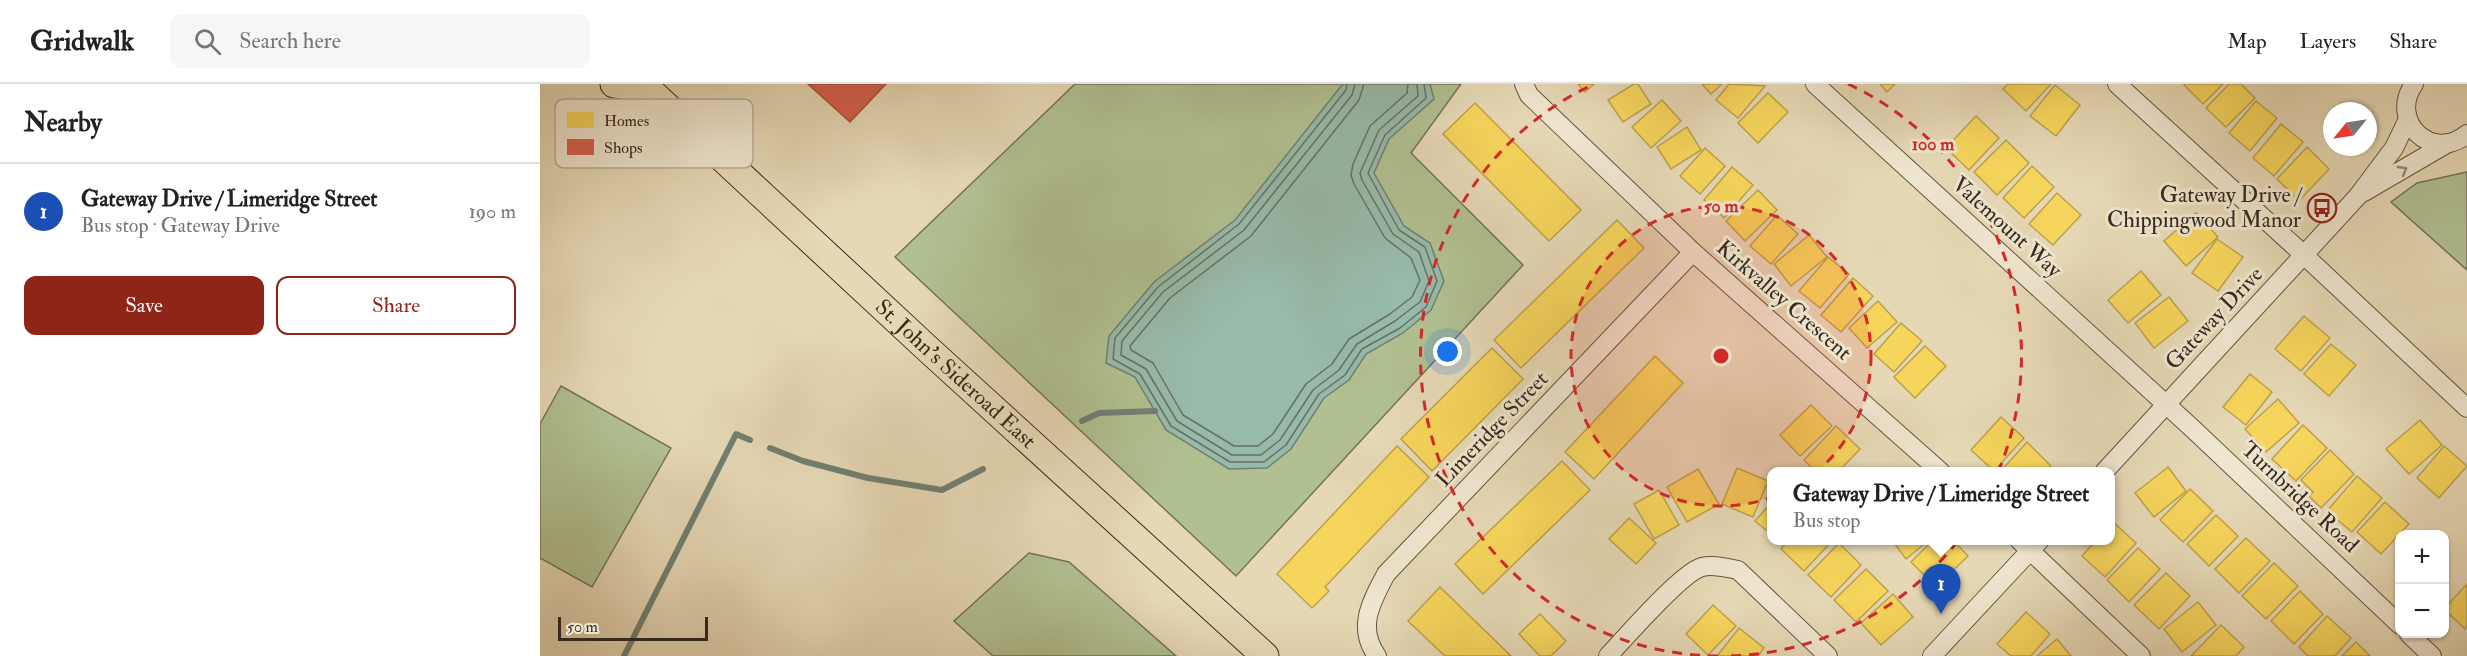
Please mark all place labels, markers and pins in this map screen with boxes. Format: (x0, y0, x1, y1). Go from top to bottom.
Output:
place label: Gateway Drive / Chippingwood Manor (2107, 181, 2303, 235)
bus stop icon: Gateway Drive / Chippingwood Manor (2306, 192, 2338, 224)
centre of rings (1711, 346, 1731, 366)
pin: 1 (1922, 564, 1960, 614)

